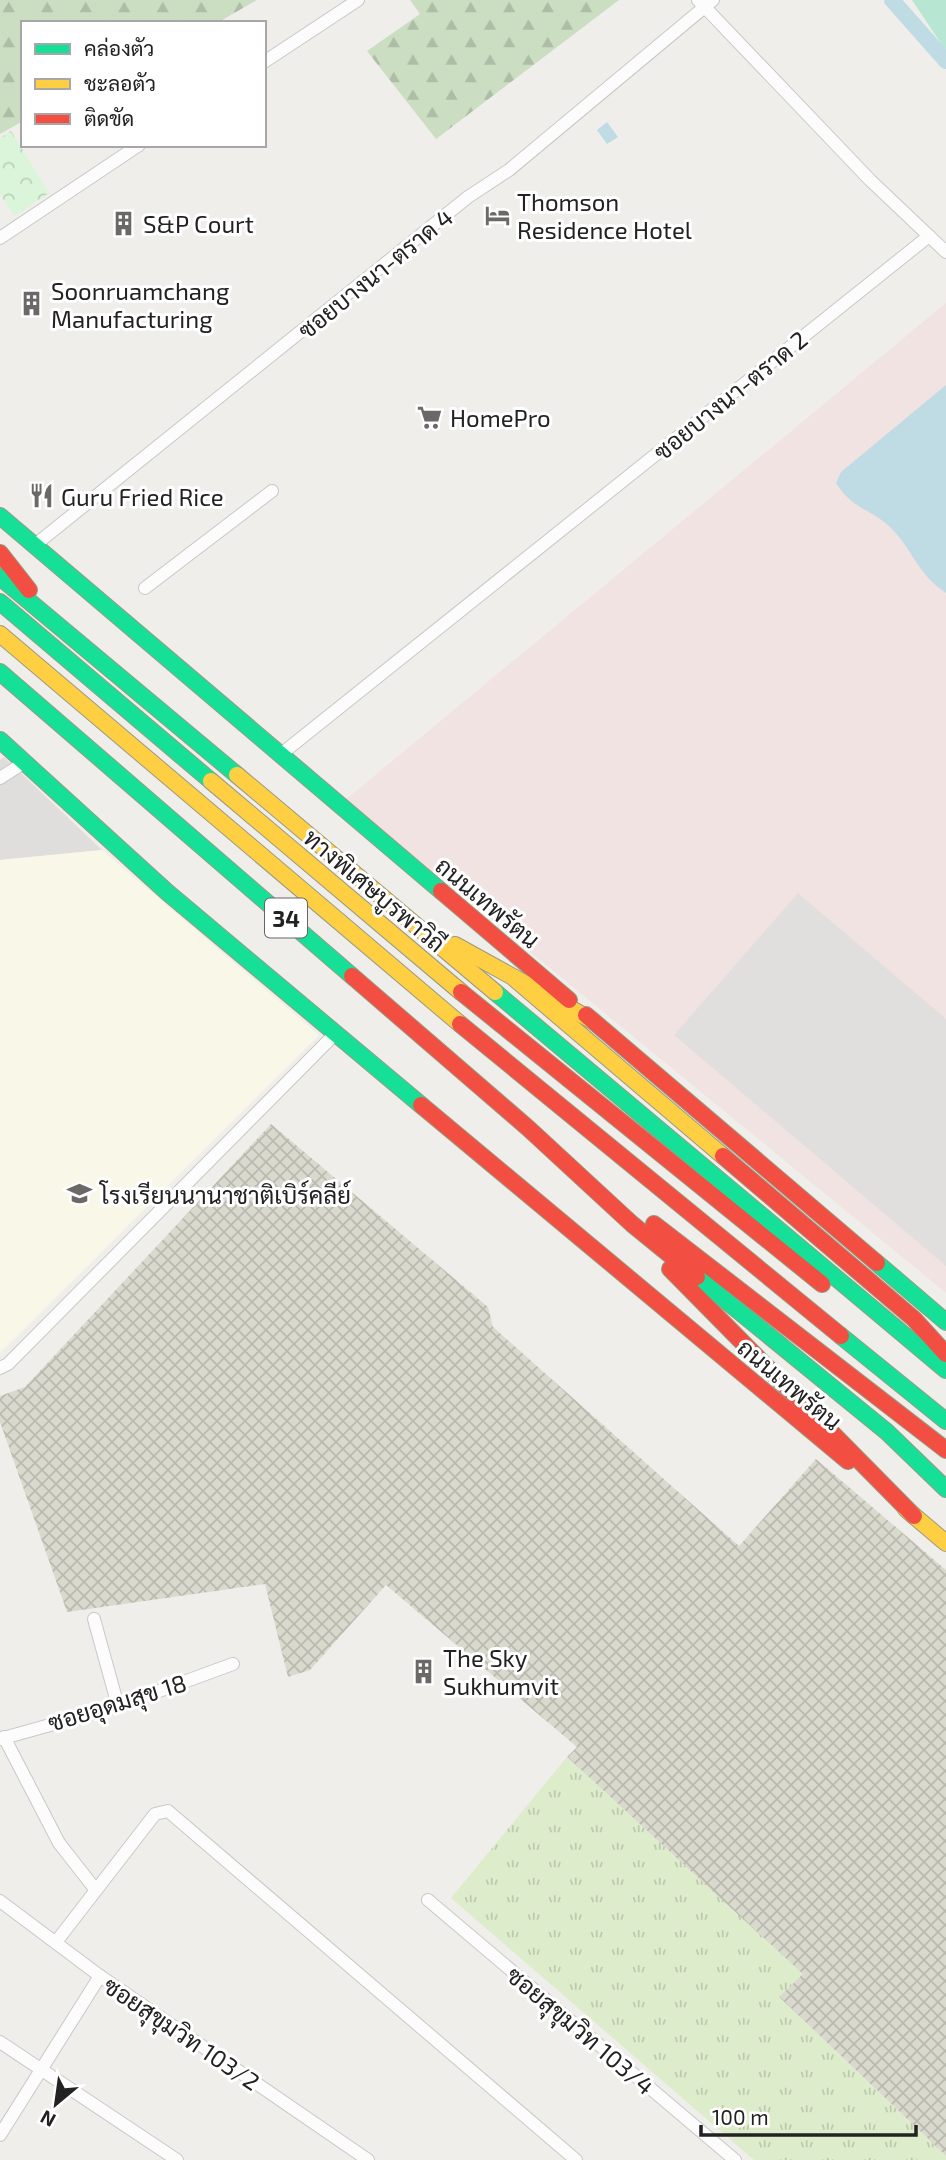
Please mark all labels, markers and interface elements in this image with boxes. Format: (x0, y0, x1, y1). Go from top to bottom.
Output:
legend (21, 21, 266, 147)
text: คล่องตัว (84, 35, 154, 60)
text: ชะลอตัว (84, 70, 156, 95)
text: ติดขัด (84, 105, 134, 130)
place label: Thomson Residence Hotel (517, 187, 692, 244)
hotel icon: Thomson Residence Hotel (483, 201, 511, 229)
street label: ซอยบางนา-ตราด 4 (292, 202, 458, 344)
building icon: S&P Court (109, 209, 137, 237)
place label: S&P Court (143, 209, 254, 238)
place label: Soonruamchang Manufacturing (51, 276, 229, 333)
building icon: Soonruamchang Manufacturing (17, 290, 45, 318)
street label: ซอยบางนา-ตราด 2 (647, 324, 813, 466)
supermarket icon: HomePro (416, 403, 444, 431)
place label: HomePro (450, 403, 551, 432)
restaurant icon: Guru Fried Rice (27, 482, 55, 510)
place label: Guru Fried Rice (61, 482, 224, 511)
street label: ทางพิเศษบูรพาวิถี (296, 822, 452, 961)
street label: ถนนเทพรัตน (430, 850, 546, 954)
road number: 34 (265, 898, 307, 937)
school or university icon: โรงเรียนนานาชาติเบิร์คลีย์ (66, 1180, 94, 1208)
place label: โรงเรียนนานาชาติเบิร์คลีย์ (98, 1180, 351, 1209)
street label: ถนนเทพรัตน (732, 1332, 848, 1436)
place label: The Sky Sukhumvit (443, 1643, 559, 1700)
building icon: The Sky Sukhumvit (409, 1657, 437, 1685)
street label: ซอยอุดมสุข 18 (44, 1667, 191, 1740)
street label: ซอยสุขุมวิท 103/4 (499, 1960, 661, 2102)
street label: ซอยสุขุมวิท 103/2 (97, 1970, 266, 2098)
north arrow (21, 2069, 91, 2139)
scale bar (701, 2094, 916, 2138)
text: 100 m (712, 2104, 769, 2129)
text: N (36, 2106, 59, 2133)

